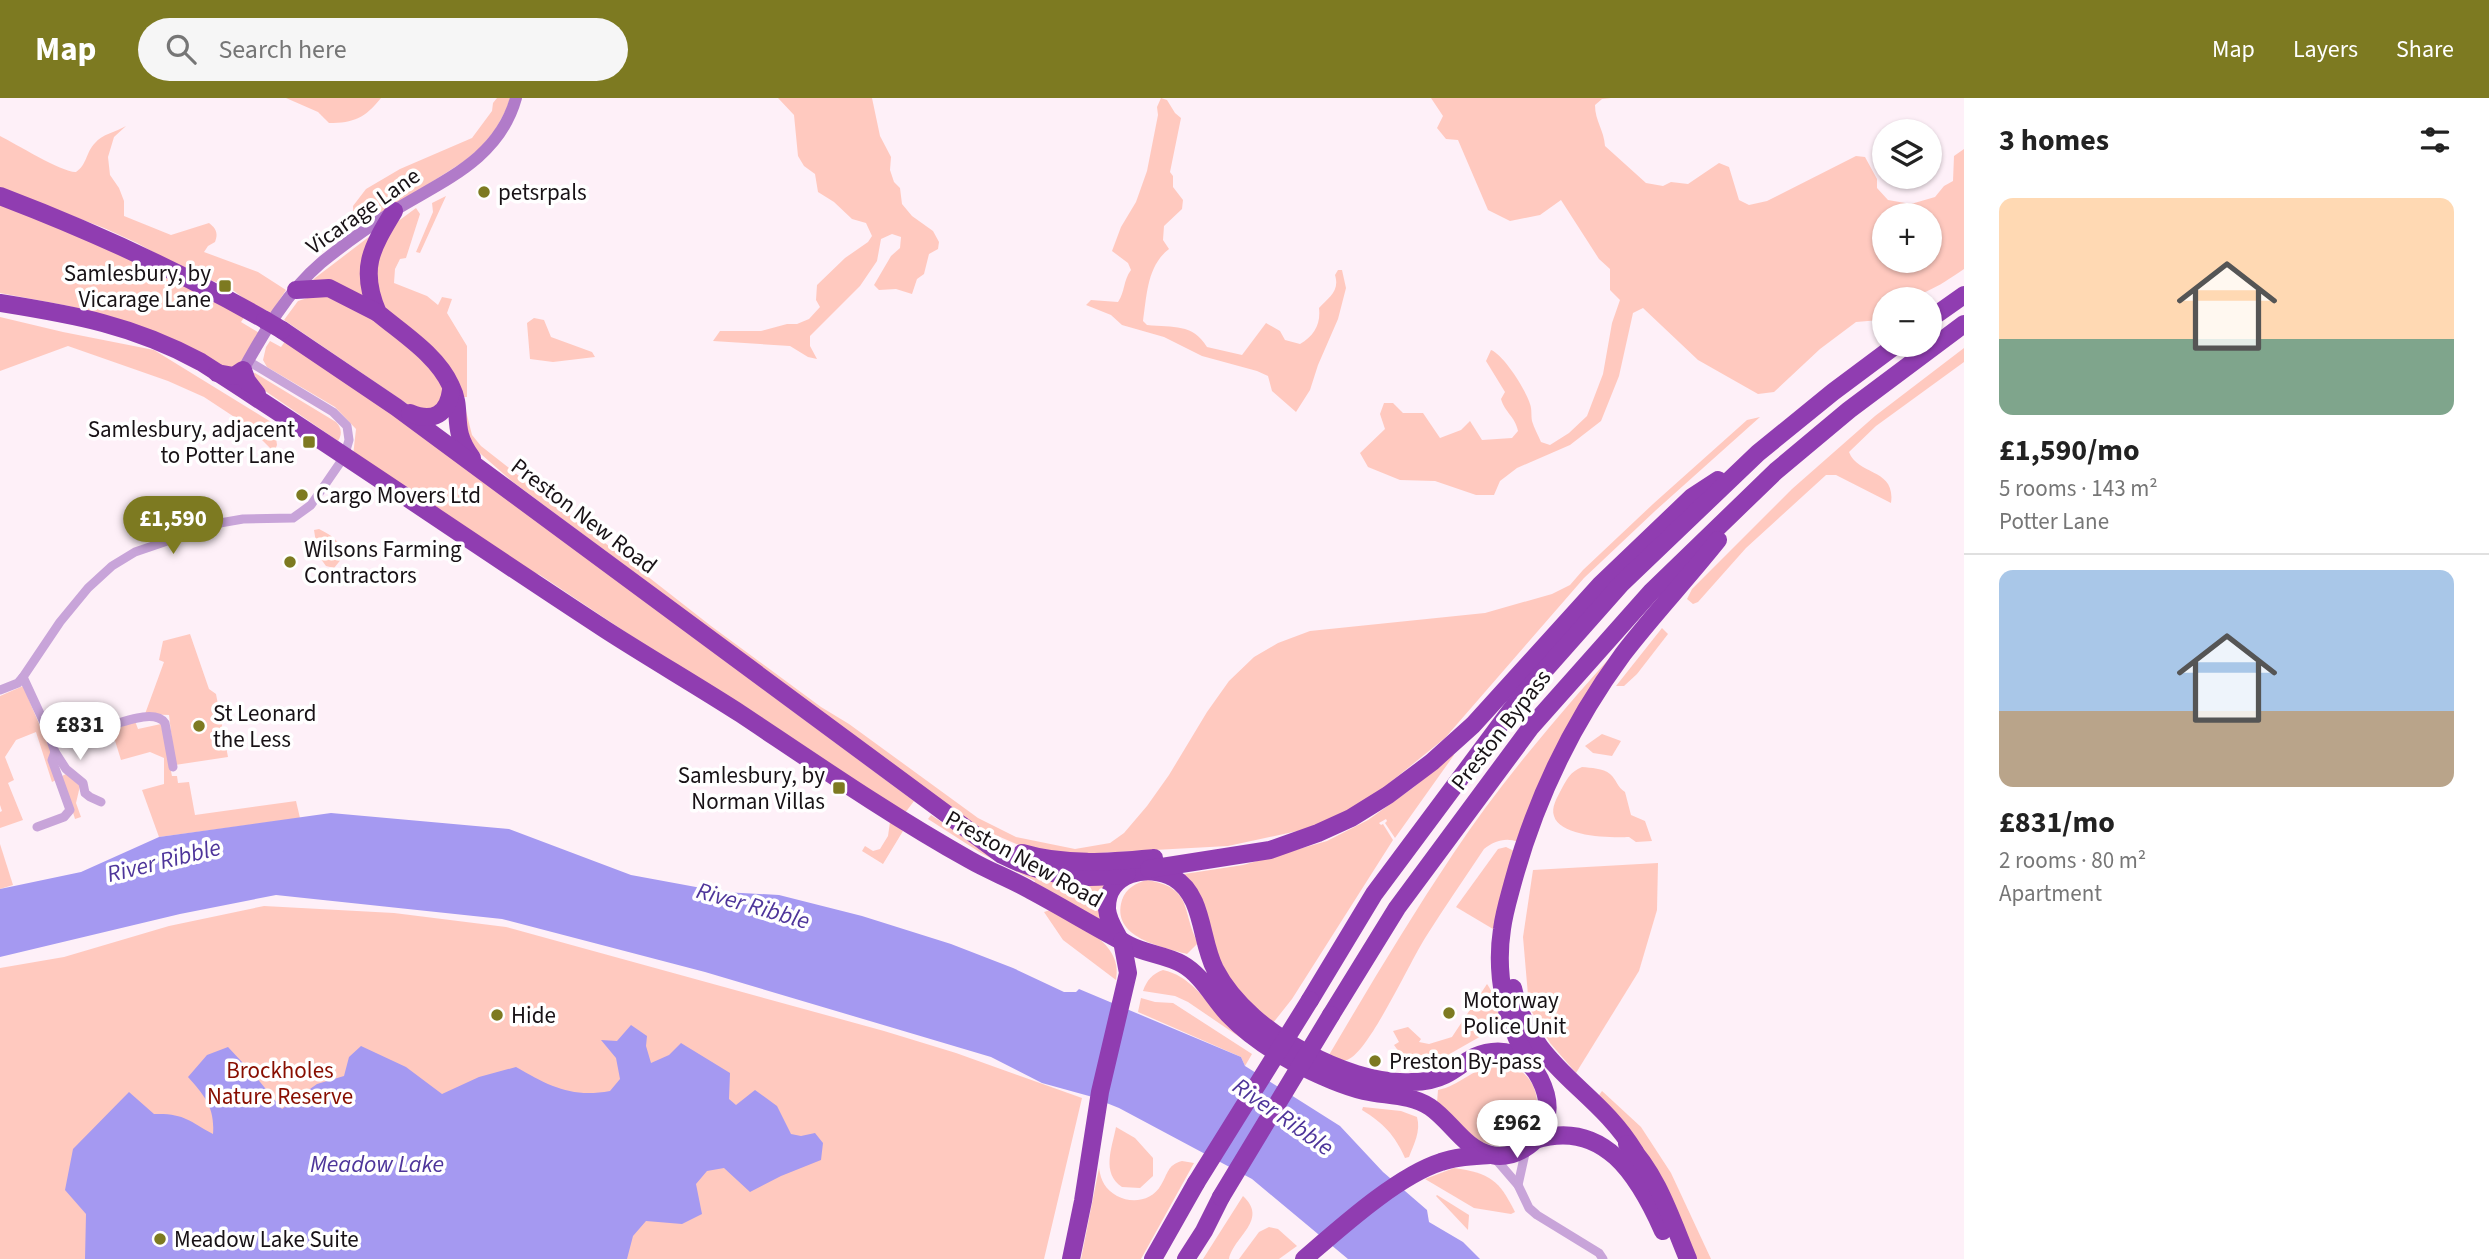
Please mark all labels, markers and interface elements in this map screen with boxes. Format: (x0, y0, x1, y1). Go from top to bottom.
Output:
search box (138, 18, 628, 81)
text: Map (35, 26, 96, 73)
icon: search (162, 30, 200, 68)
text: Search here (218, 31, 347, 68)
text: Map (2212, 32, 2255, 67)
text: Layers (2293, 32, 2358, 67)
text: Share (2396, 32, 2454, 67)
map controls (1872, 119, 1942, 357)
button: layers (1872, 119, 1942, 189)
text: 3 homes (1999, 119, 2109, 162)
icon: filters (2416, 121, 2454, 159)
street label: Vicarage Lane (299, 160, 427, 262)
place label: petsrpals (498, 176, 587, 209)
marker: petsrpals (476, 184, 492, 200)
button: + (1872, 203, 1942, 273)
icon: home (2164, 243, 2290, 369)
place label: Samlesbury, by Vicarage Lane (64, 257, 211, 316)
marker: Samlesbury, by Vicarage Lane (217, 278, 233, 294)
button: − (1872, 287, 1942, 357)
place label: Samlesbury, adjacent to Potter Lane (88, 413, 295, 472)
text: £1,590/mo (1999, 429, 2140, 472)
marker: Samlesbury, adjacent to Potter Lane (301, 434, 317, 450)
street label: Preston New Road (504, 450, 664, 582)
text: 5 rooms · 143 m² (1999, 472, 2158, 505)
place label: Cargo Movers Ltd (316, 479, 481, 512)
marker: Cargo Movers Ltd (294, 487, 310, 503)
pin: £1,590 (116, 496, 230, 556)
text: £1,590 (139, 502, 207, 535)
text: Potter Lane (1999, 505, 2109, 538)
place label: Wilsons Farming Contractors (304, 533, 462, 592)
marker: Wilsons Farming Contractors (282, 554, 298, 570)
icon: home (2164, 615, 2290, 741)
street label: Preston Bypass (1443, 662, 1559, 798)
place label: St Leonard the Less (213, 697, 317, 756)
pin: £831 (39, 702, 121, 762)
text: £831 (56, 708, 104, 741)
marker: St Leonard the Less (191, 718, 207, 734)
place label: Samlesbury, by Norman Villas (678, 759, 825, 818)
marker: Samlesbury, by Norman Villas (831, 780, 847, 796)
text: £831/mo (1999, 801, 2115, 844)
street label: Preston New Road (939, 802, 1109, 916)
water label: River Ribble (103, 830, 225, 892)
text: 2 rooms · 80 m² (1999, 844, 2146, 877)
water label: River Ribble (692, 873, 814, 939)
text: Apartment (1999, 877, 2102, 910)
place label: Motorway Police Unit (1463, 984, 1567, 1043)
place label: Hide (511, 999, 556, 1032)
marker: Motorway Police Unit (1441, 1005, 1457, 1021)
marker: Hide (489, 1007, 505, 1023)
place label: Preston By-pass (1389, 1045, 1542, 1078)
marker: Preston By-pass (1367, 1053, 1383, 1069)
park label: Brockholes Nature Reserve (207, 1054, 353, 1113)
water label: River Ribble (1225, 1069, 1341, 1165)
pin: £962 (1476, 1100, 1558, 1160)
text: £962 (1493, 1106, 1541, 1139)
water label: Meadow Lake (310, 1147, 444, 1182)
place label: Meadow Lake Suite (174, 1223, 359, 1256)
marker: Meadow Lake Suite (152, 1231, 168, 1247)

